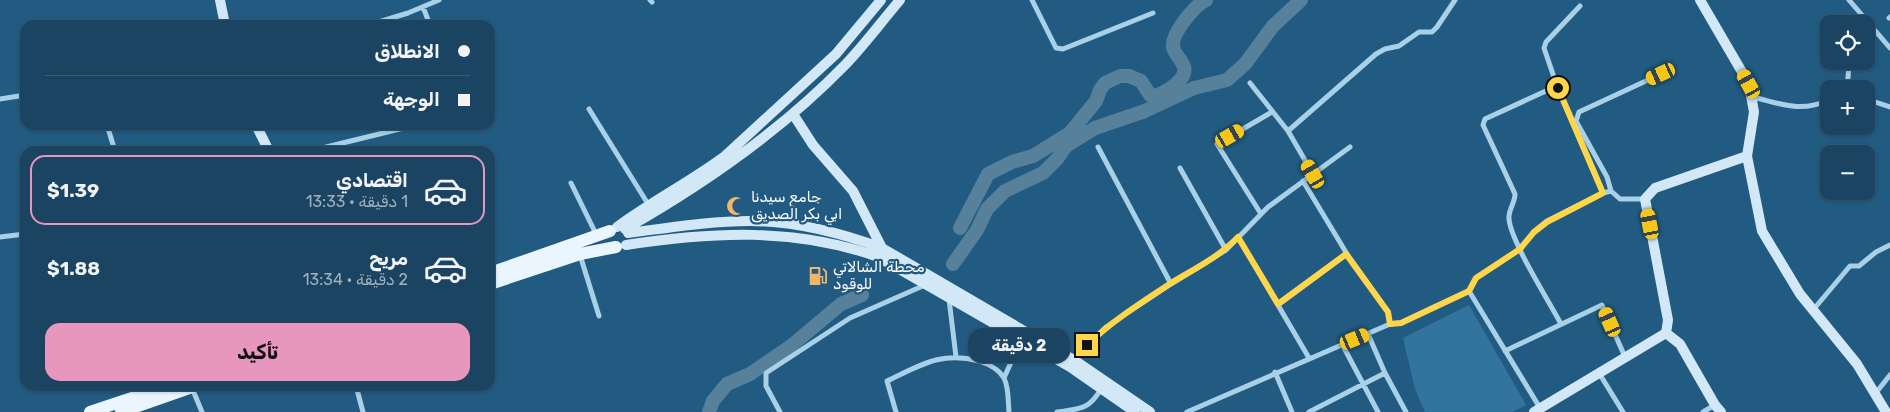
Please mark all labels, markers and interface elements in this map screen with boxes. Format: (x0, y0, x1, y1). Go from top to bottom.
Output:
map controls (1820, 15, 1875, 200)
button: locate (1820, 15, 1875, 70)
text: الانطلاق (374, 40, 440, 63)
car (1644, 61, 1677, 87)
car (1735, 67, 1762, 101)
route start (1547, 77, 1569, 99)
button: + (1820, 80, 1875, 135)
text: الوجهة (383, 88, 440, 111)
car (1213, 122, 1246, 150)
button: − (1820, 145, 1875, 200)
car (1299, 157, 1326, 191)
icon: car (423, 168, 468, 213)
text: اقتصادي (336, 169, 408, 192)
text: $1.39 (47, 179, 99, 202)
place label: جامع سيدنا ابي بكر الصديق (751, 188, 842, 226)
text: 1 دقيقة · 13:33 (306, 192, 408, 211)
mosque icon: جامع سيدنا ابي بكر الصديق (725, 195, 747, 217)
car (1639, 208, 1660, 240)
icon: car (423, 246, 468, 291)
text: مريح (369, 247, 408, 270)
text: $1.88 (47, 257, 100, 280)
place label: محطة الشالاتي للوقود (833, 258, 924, 293)
fuel station icon: محطة الشالاتي للوقود (807, 265, 829, 287)
text: 2 دقيقة · 13:34 (303, 270, 408, 289)
car (1597, 305, 1622, 339)
button: تأكيد (45, 323, 470, 381)
car (1338, 326, 1371, 352)
callout: 2 دقيقة (967, 328, 1070, 362)
route end (1076, 334, 1098, 356)
text: 2 دقيقة (992, 336, 1046, 355)

